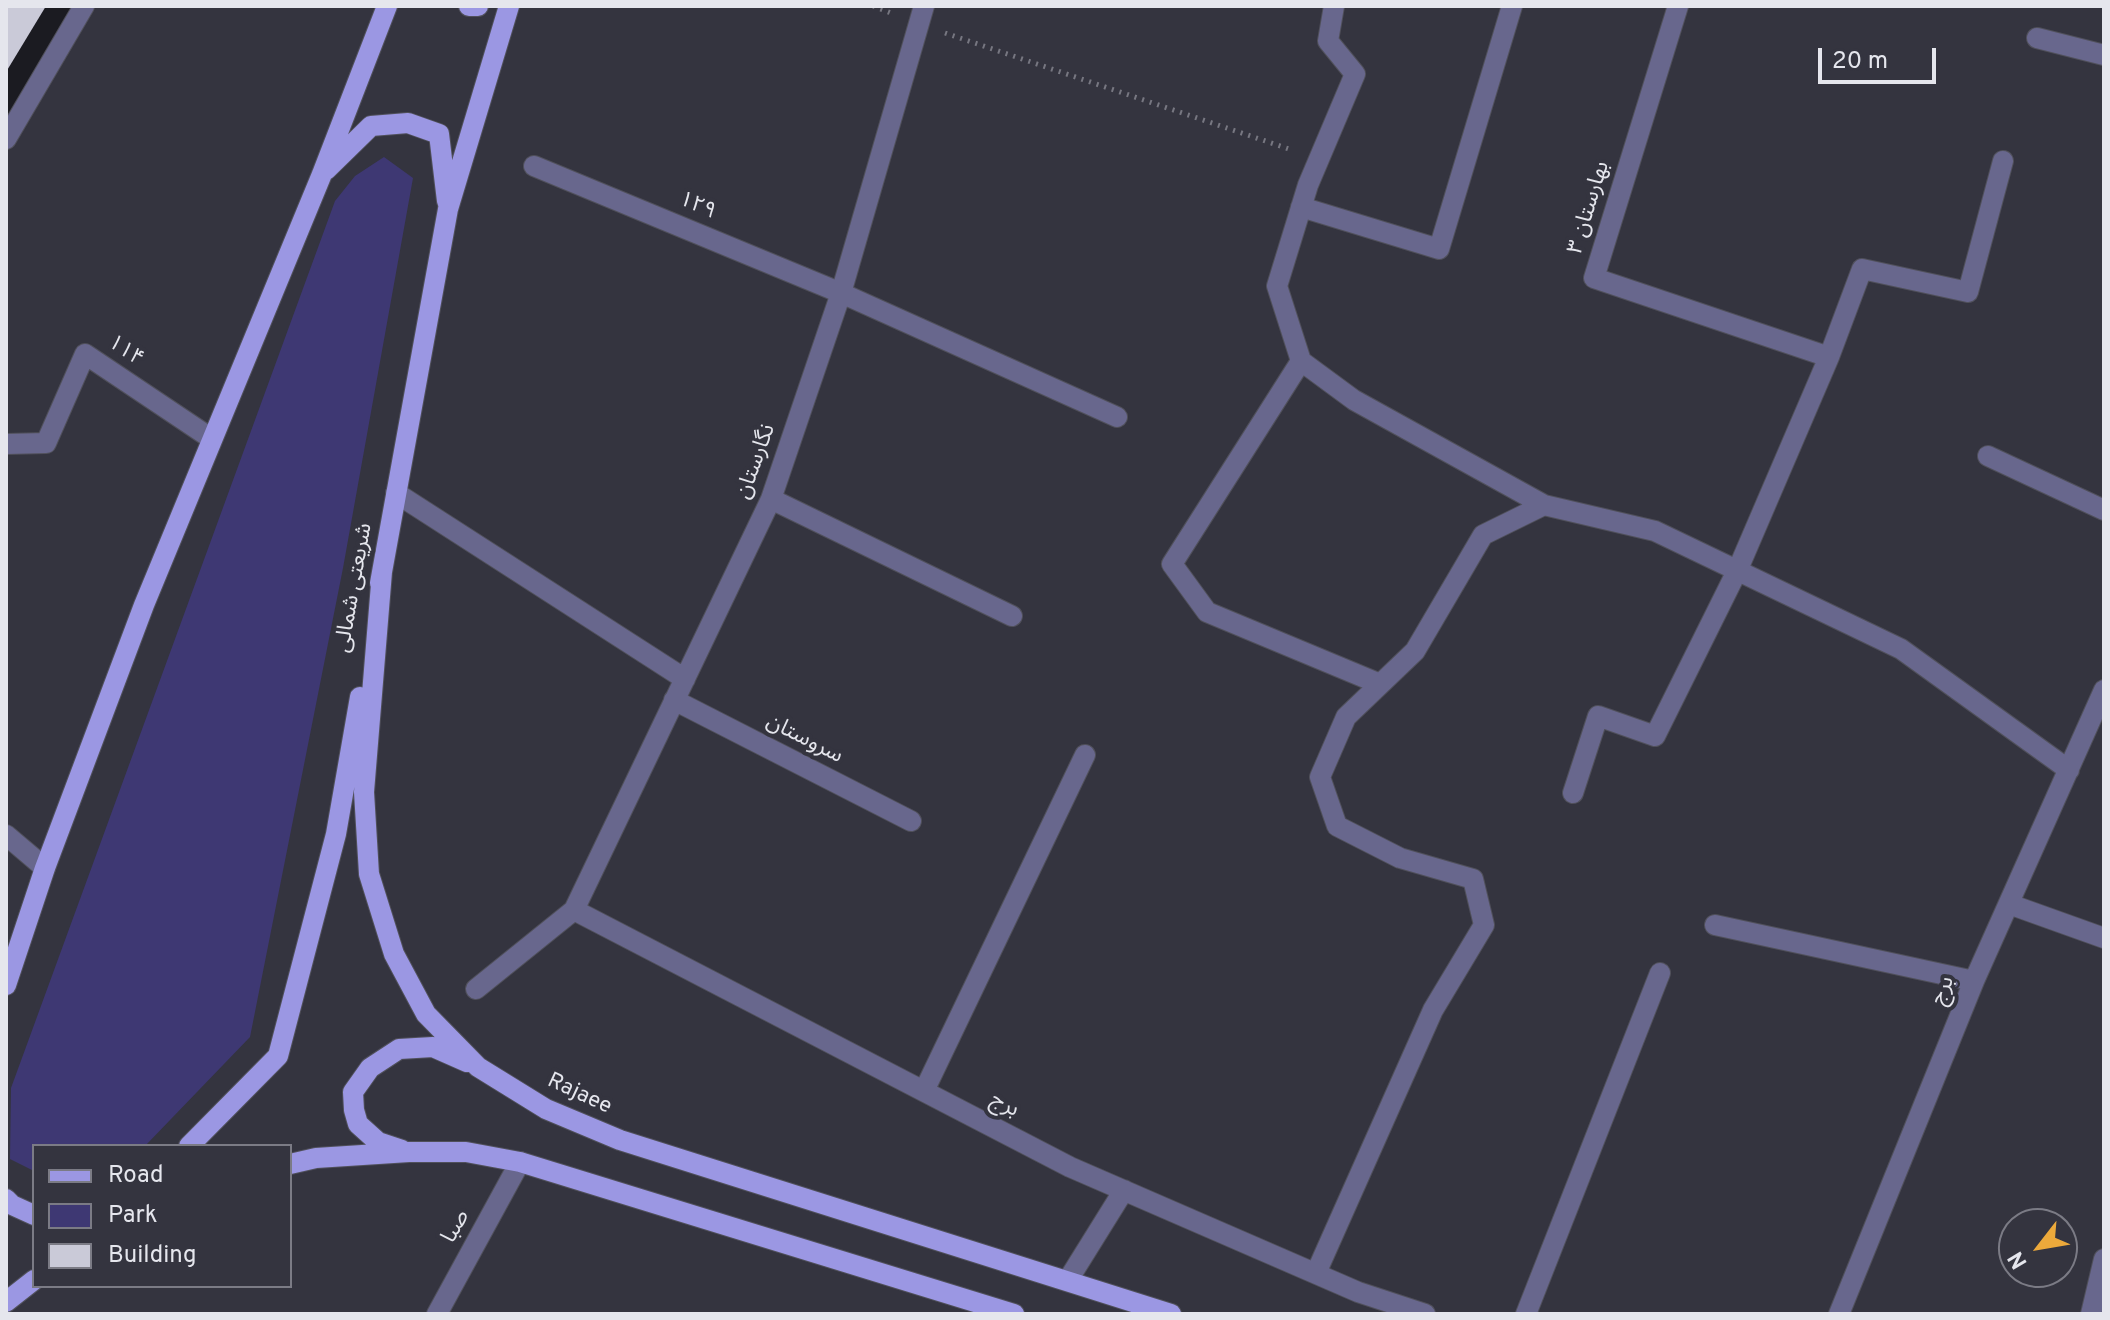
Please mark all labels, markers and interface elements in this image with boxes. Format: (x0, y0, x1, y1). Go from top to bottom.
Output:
scale bar (1822, 32, 1940, 82)
text: 20 m (1832, 47, 1888, 77)
street label: بهارستان ۳ (1563, 158, 1617, 258)
street label: ۱۲۹ (674, 187, 720, 227)
street label: ۱۱۴ (102, 331, 148, 373)
street label: نگارستان (731, 421, 783, 503)
street label: شریعتی شمالی (331, 521, 379, 655)
street label: سروستان (761, 709, 847, 771)
street label: برج (1926, 973, 1962, 1009)
street label: Rajaee (543, 1069, 615, 1121)
street label: برج (985, 1088, 1023, 1124)
legend (32, 1144, 292, 1288)
text: Road (108, 1161, 164, 1191)
text: Park (108, 1201, 158, 1231)
street label: صبا (437, 1206, 477, 1248)
north arrow (1998, 1208, 2078, 1288)
text: Building (108, 1241, 197, 1271)
text: N (2003, 1246, 2034, 1273)

